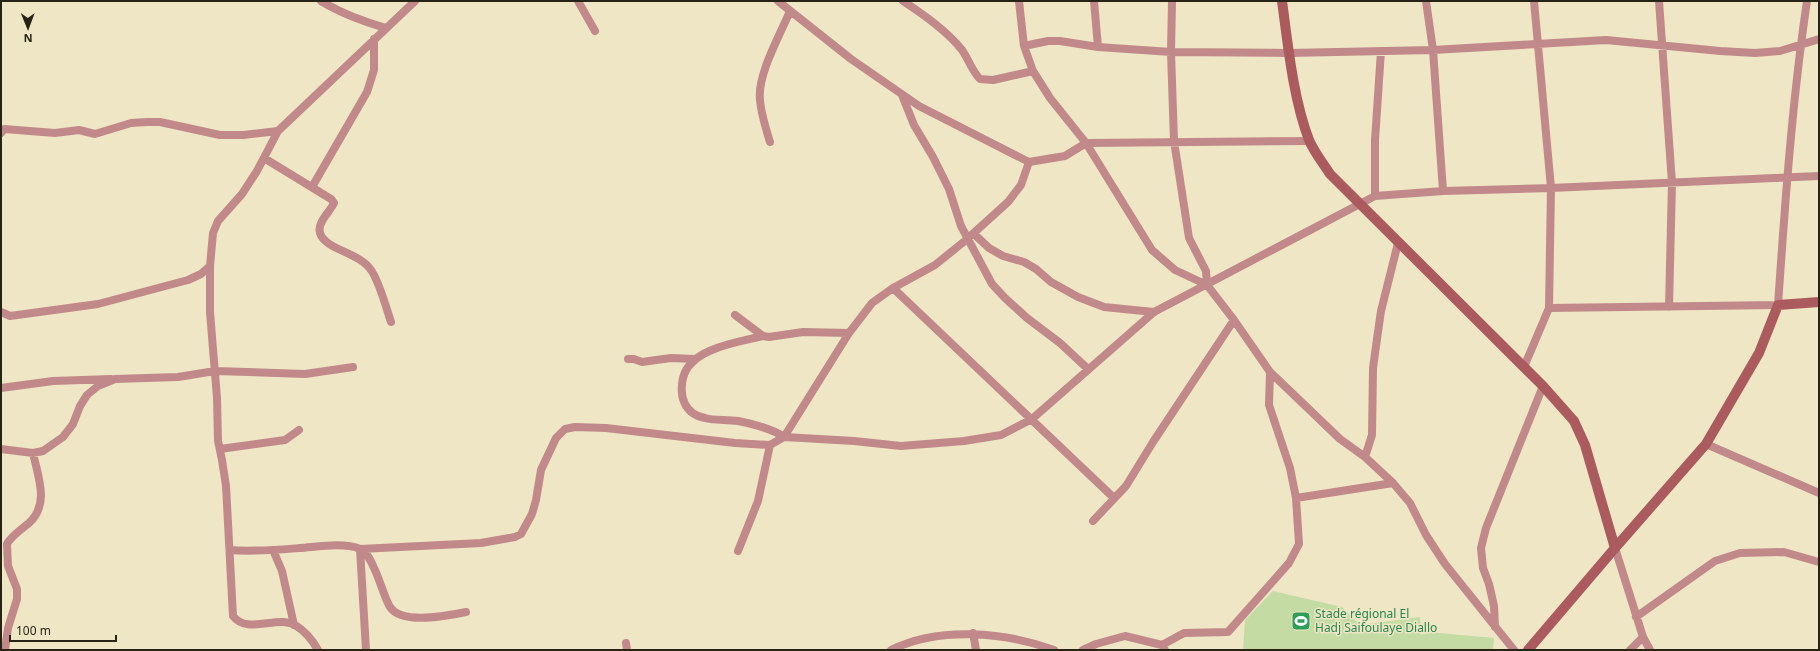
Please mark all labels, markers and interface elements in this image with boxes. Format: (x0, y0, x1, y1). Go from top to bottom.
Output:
north arrow (8, 8, 48, 48)
text: N (24, 31, 33, 46)
place label: Stade régional El Hadj Saifoulaye Diallo (1315, 605, 1437, 636)
sports icon: Stade régional El Hadj Saifoulaye Diallo (1290, 610, 1312, 632)
scale bar (10, 617, 116, 643)
text: 100 m (16, 622, 51, 639)

